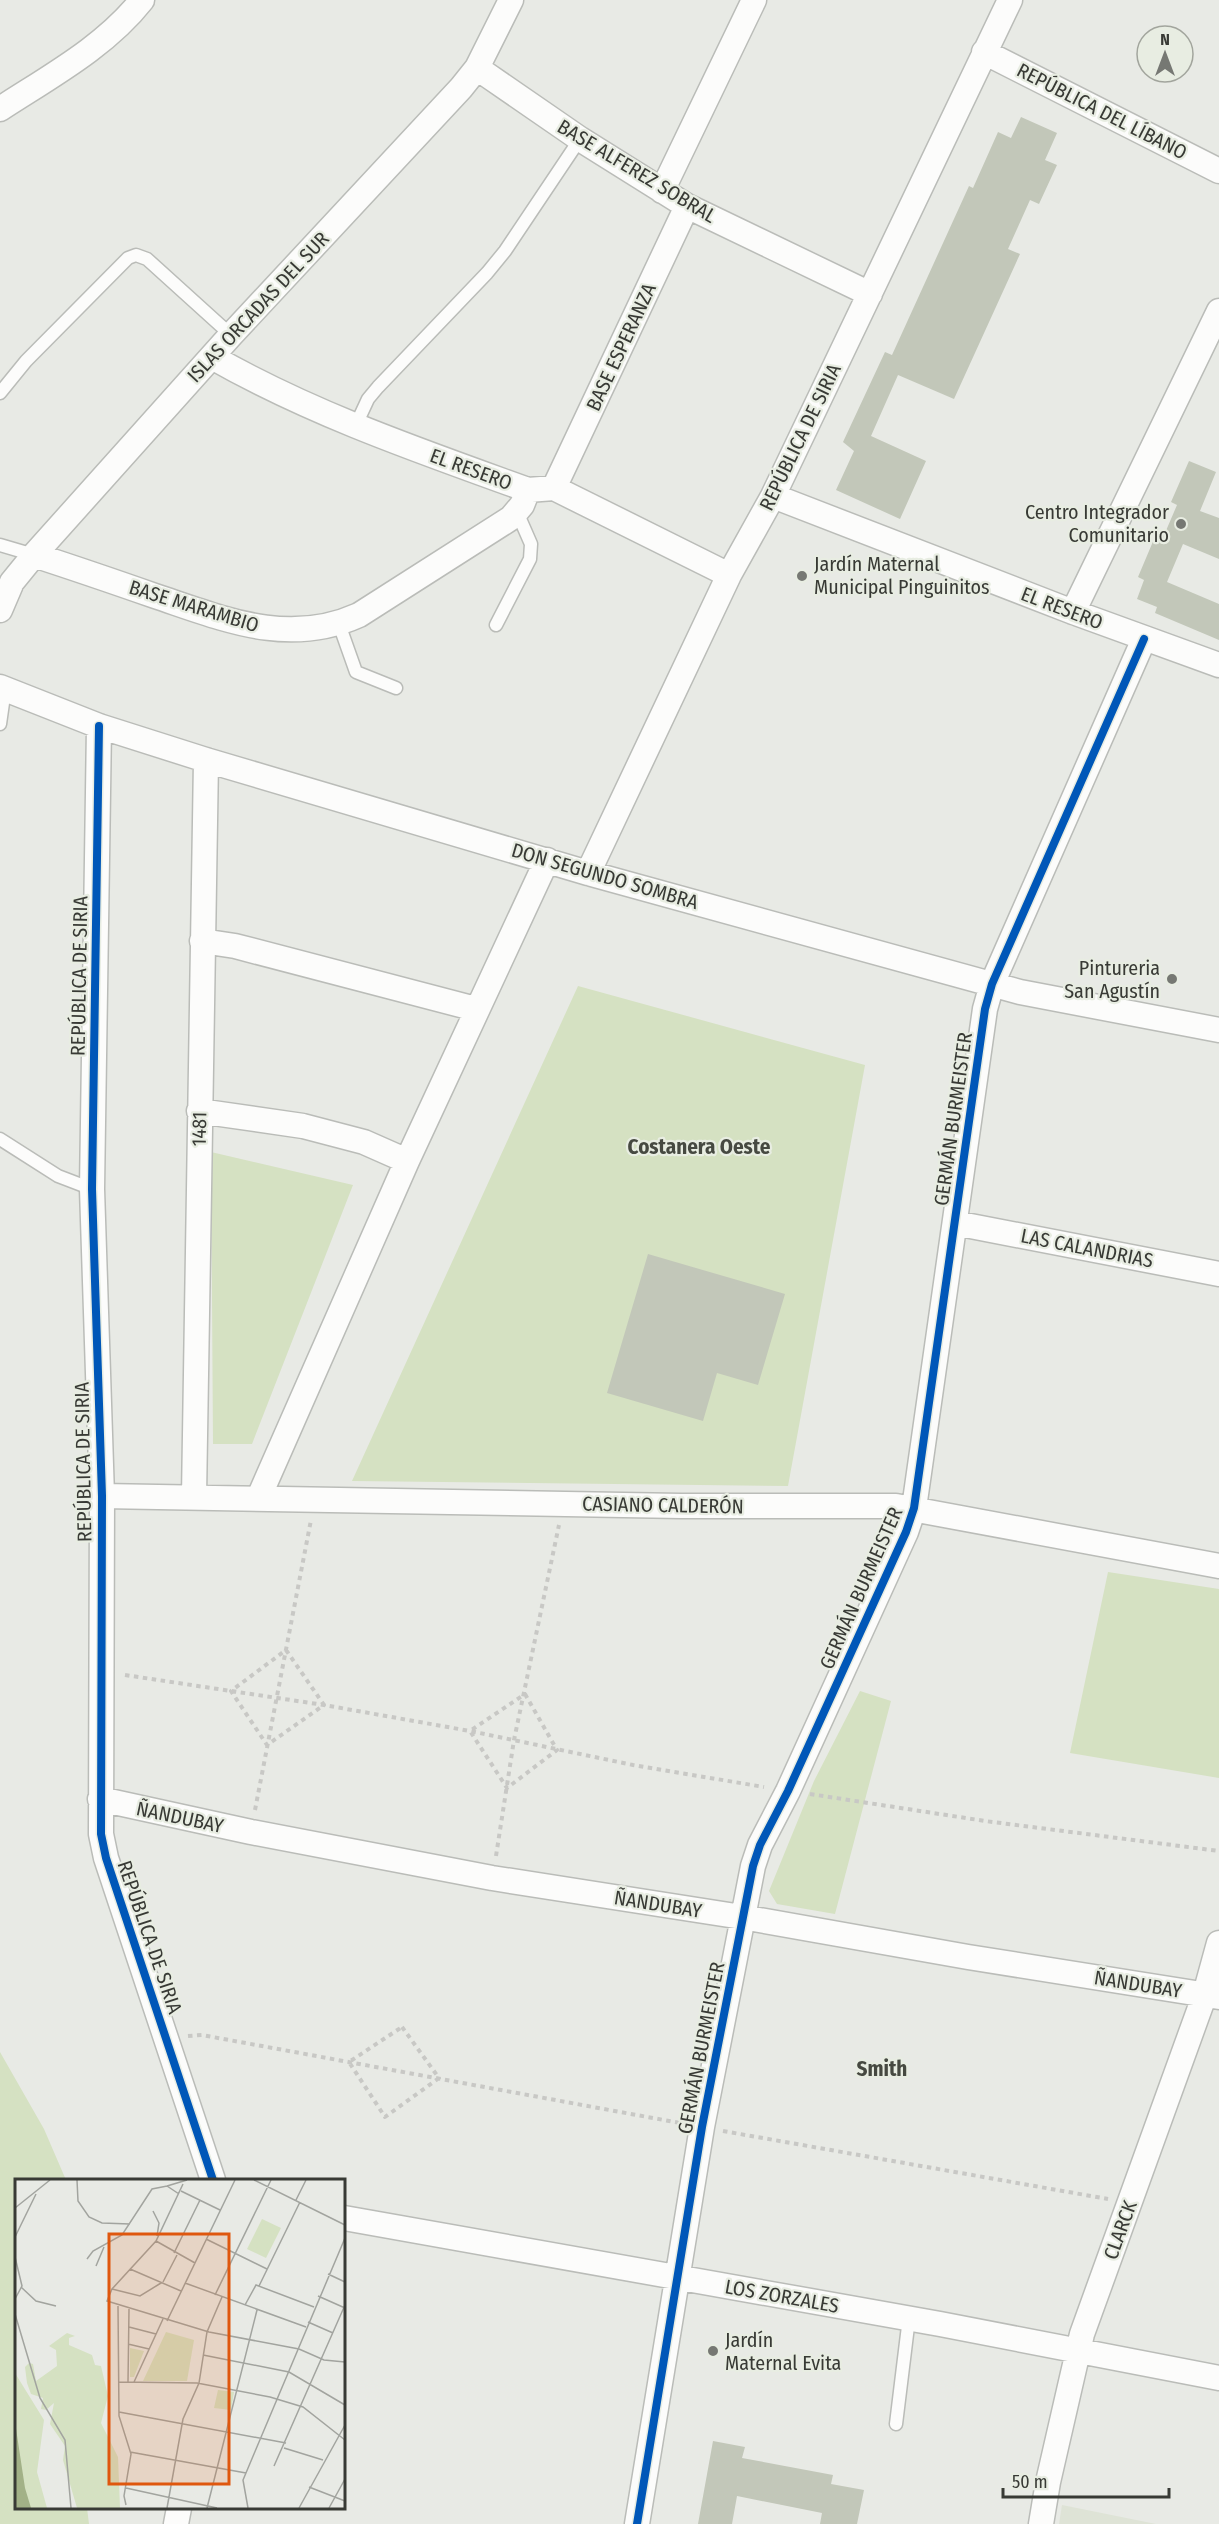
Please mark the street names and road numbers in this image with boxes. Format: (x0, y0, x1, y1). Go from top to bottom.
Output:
street label: REPÚBLICA DEL LÍBANO (1013, 58, 1191, 164)
street label: BASE ALFEREZ SOBRAL (553, 114, 721, 228)
street label: ISLAS ORCADAS DEL SUR (182, 227, 334, 387)
street label: BASE ESPERANZA (581, 279, 661, 415)
street label: REPÚBLICA DE SIRIA (754, 359, 846, 514)
street label: EL RESERO (427, 443, 515, 495)
street label: BASE MARAMBIO (126, 575, 262, 637)
street label: EL RESERO (1018, 581, 1106, 635)
street label: DON SEGUNDO SOMBRA (509, 838, 702, 914)
street label: REPÚBLICA DE SIRIA (66, 895, 92, 1056)
street label: GERMÁN BURMEISTER (929, 1031, 977, 1207)
street label: 1481 (187, 1111, 211, 1147)
street label: LAS CALANDRIAS (1019, 1223, 1155, 1273)
street label: REPÚBLICA DE SIRIA (70, 1381, 96, 1542)
street label: CASIANO CALDERÓN (582, 1492, 744, 1518)
street label: GERMÁN BURMEISTER (814, 1503, 908, 1673)
street label: ÑANDUBAY (134, 1796, 226, 1838)
street label: REPÚBLICA DE SIRIA (113, 1857, 188, 2017)
street label: ÑANDUBAY (612, 1885, 704, 1923)
street label: GERMÁN BURMEISTER (673, 1960, 729, 2136)
street label: ÑANDUBAY (1092, 1965, 1184, 2003)
street label: CLARCK (1098, 2197, 1142, 2263)
street label: LOS ZORZALES (723, 2274, 841, 2318)

